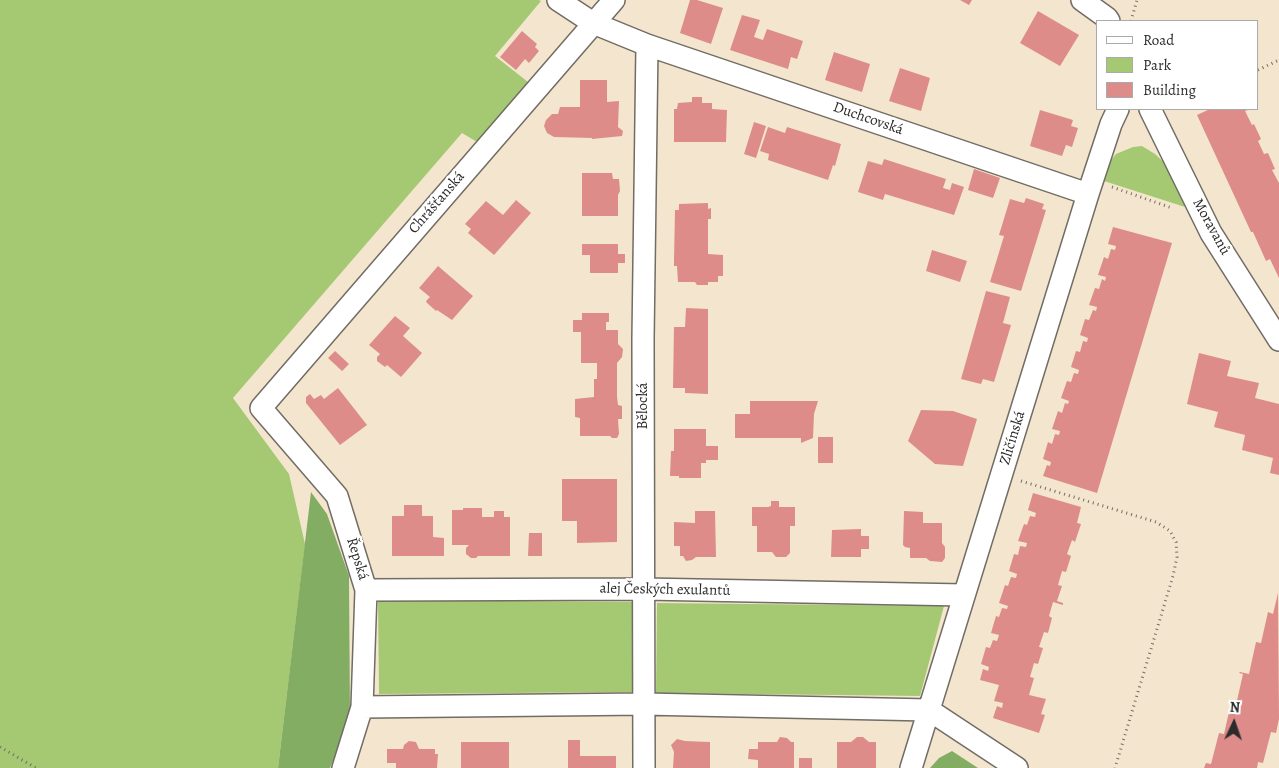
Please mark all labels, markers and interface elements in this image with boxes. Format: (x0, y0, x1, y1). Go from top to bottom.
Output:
legend (1096, 20, 1259, 110)
text: Road (1143, 30, 1174, 50)
text: Park (1143, 55, 1171, 75)
text: Building (1143, 80, 1196, 100)
street label: Duchcovská (830, 99, 906, 139)
street label: Chrášťanská (405, 168, 469, 238)
street label: Moravanů (1188, 196, 1234, 258)
street label: Bělocká (634, 382, 652, 430)
street label: Zličínská (996, 409, 1030, 467)
street label: Řepská (342, 536, 372, 582)
street label: alej Českých exulantů (599, 580, 731, 600)
north arrow (1209, 698, 1259, 748)
text: N (1229, 698, 1240, 717)

